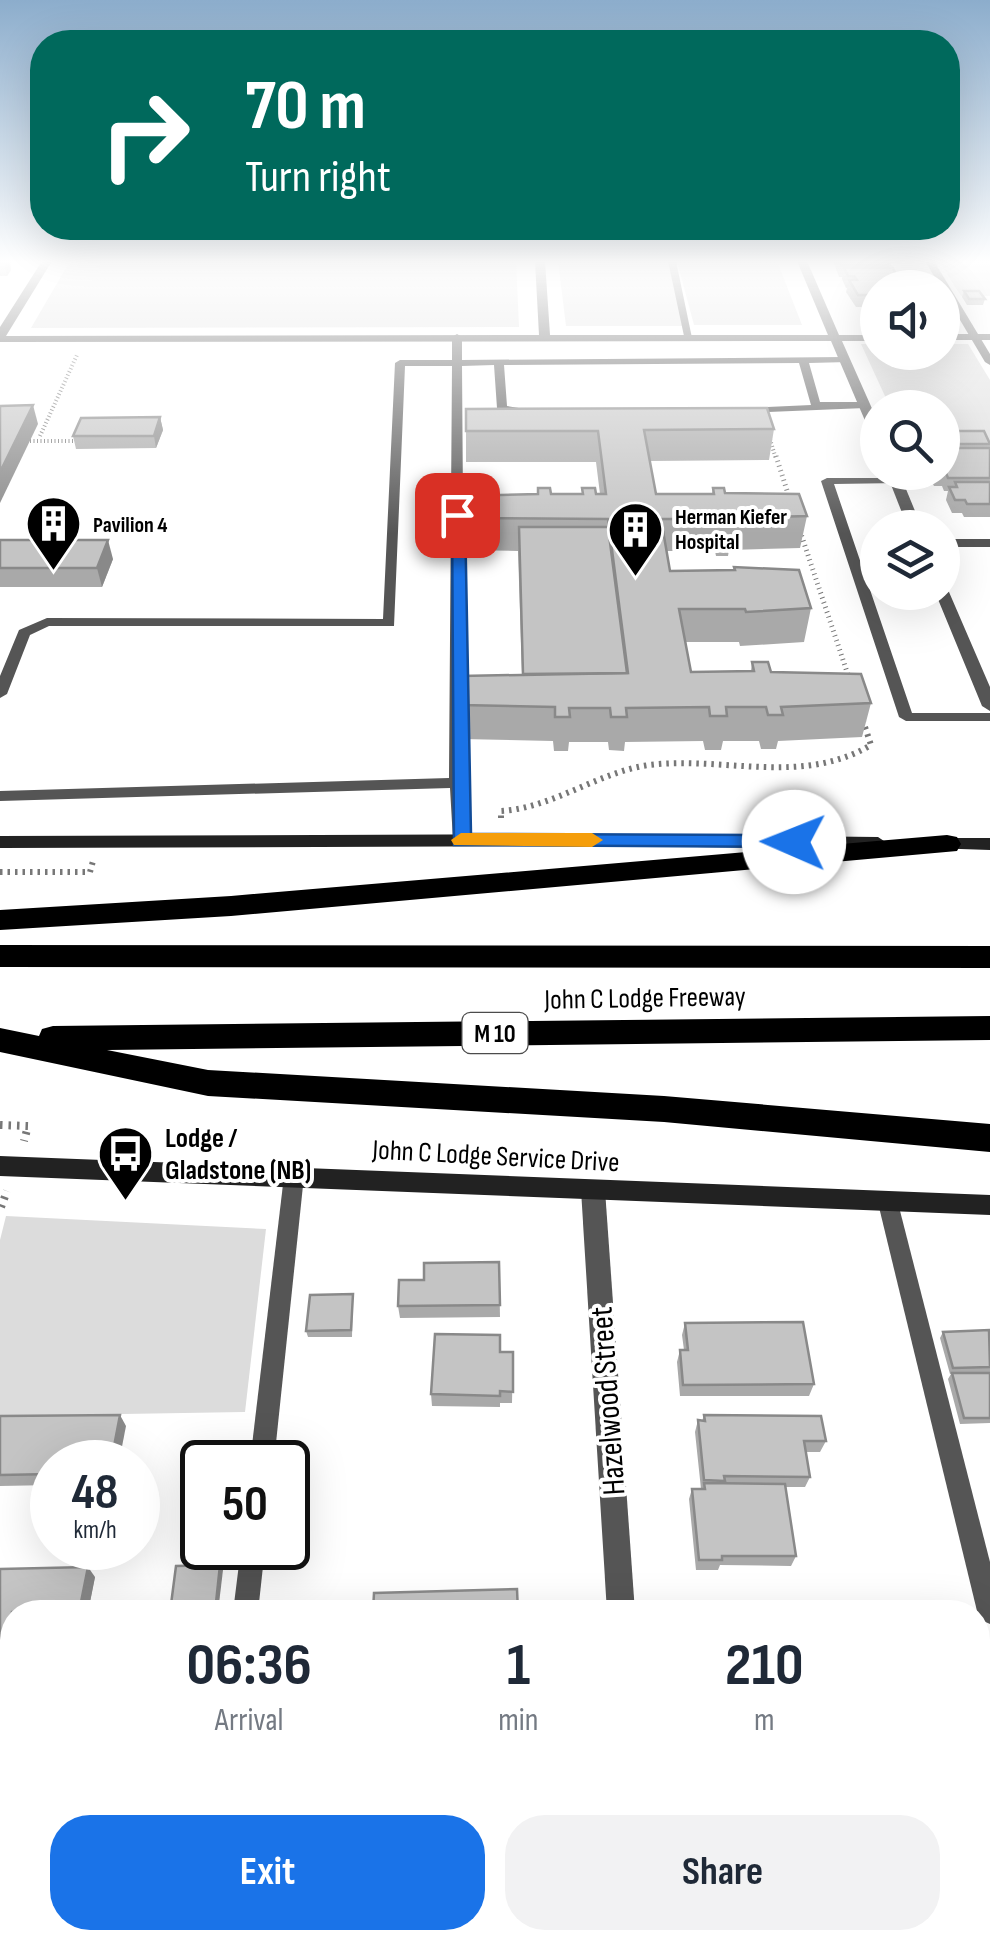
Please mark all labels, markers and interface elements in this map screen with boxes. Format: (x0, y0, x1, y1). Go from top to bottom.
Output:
text: 70 m (245, 65, 366, 149)
icon: right (80, 70, 210, 200)
text: Turn right (245, 150, 391, 205)
map controls (860, 270, 960, 610)
button: sound (860, 270, 960, 370)
button: search (860, 390, 960, 490)
pin (415, 473, 500, 558)
icon: arrive (430, 488, 485, 543)
building icon: Pavilion 4 (24, 494, 84, 573)
building icon: Herman Kiefer Hospital (606, 499, 666, 578)
place label: Herman Kiefer Hospital (675, 504, 787, 556)
button: layers (860, 510, 960, 610)
place label: Pavilion 4 (93, 512, 167, 539)
position arrow (742, 790, 846, 894)
street label: John C Lodge Freeway (543, 980, 746, 1017)
road number: M 10 (462, 1013, 528, 1053)
place label: Lodge / Gladstone (NB) (165, 1122, 311, 1187)
bus stop icon: Lodge / Gladstone (NB) (96, 1123, 156, 1202)
street label: John C Lodge Service Drive (371, 1134, 620, 1179)
street label: Hazelwood Street (582, 1305, 635, 1496)
speed limit sign: 50 (180, 1440, 310, 1570)
text: 48 (72, 1463, 118, 1523)
text: km/h (73, 1515, 117, 1546)
text: 06:36 (187, 1630, 312, 1702)
text: 1 (507, 1630, 530, 1702)
text: 210 (725, 1630, 803, 1702)
text: Arrival (215, 1701, 284, 1740)
text: min (498, 1701, 539, 1740)
text: m (754, 1701, 775, 1740)
button: Exit (50, 1815, 485, 1930)
button: Share (505, 1815, 940, 1930)

